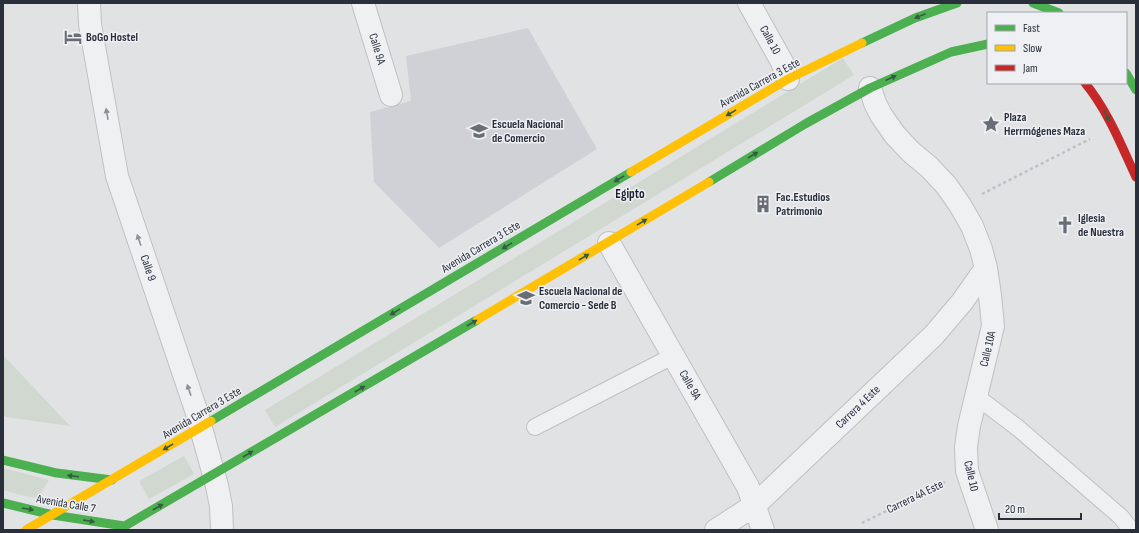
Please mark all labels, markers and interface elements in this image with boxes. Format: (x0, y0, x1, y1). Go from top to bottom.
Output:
legend (987, 12, 1127, 84)
one-way arrow (914, 13, 926, 19)
text: Fast (1023, 21, 1040, 36)
street label: Calle 10 (756, 23, 784, 57)
hotel icon: BoGo Hostel (63, 27, 83, 47)
place label: BoGo Hostel (86, 30, 138, 45)
street label: Calle 9A (365, 32, 389, 67)
text: Slow (1023, 41, 1042, 56)
street label: Avenida Carrera 3 Este (716, 55, 803, 112)
text: Jam (1022, 61, 1038, 76)
one-way arrow (886, 75, 897, 81)
one-way arrow (103, 108, 109, 120)
one-way arrow (725, 109, 737, 116)
place label: Plaza Herrmógenes Maza (1004, 110, 1085, 139)
one-way arrow (1103, 110, 1110, 121)
place icon: Plaza Herrmógenes Maza (981, 114, 1001, 134)
place label: Escuela Nacional de Comercio (492, 117, 563, 146)
school or university icon: Escuela Nacional de Comercio (469, 121, 489, 141)
one-way arrow (748, 151, 758, 159)
one-way arrow (613, 176, 625, 183)
district label: Egipto (615, 186, 645, 202)
place label: Fac.Estudios Patrimonio (776, 190, 830, 219)
building icon: Fac.Estudios Patrimonio (753, 194, 773, 214)
place label: Iglesia de Nuestra (1078, 211, 1124, 240)
church icon: Iglesia de Nuestra (1055, 215, 1075, 235)
street label: Avenida Carrera 3 Este (438, 217, 523, 277)
one-way arrow (636, 219, 648, 226)
one-way arrow (136, 234, 142, 246)
one-way arrow (501, 242, 513, 249)
street label: Calle 9 (137, 253, 159, 283)
one-way arrow (578, 254, 590, 261)
place label: Escuela Nacional de Comercio - Sede B (539, 284, 622, 313)
school or university icon: Escuela Nacional de Comercio - Sede B (516, 288, 536, 308)
one-way arrow (390, 308, 400, 316)
one-way arrow (466, 320, 478, 327)
street label: Calle 10A (977, 329, 1000, 368)
street label: Calle 9A (676, 367, 705, 403)
street label: Carrera 4 Este (833, 382, 884, 432)
street label: Avenida Carrera 3 Este (159, 383, 244, 443)
one-way arrow (186, 383, 192, 395)
one-way arrow (354, 386, 366, 393)
one-way arrow (162, 443, 174, 450)
one-way arrow (242, 451, 254, 458)
street label: Calle 10 (960, 459, 982, 493)
one-way arrow (67, 473, 79, 479)
street label: Carrera 4A Este (884, 477, 946, 517)
street label: Avenida Calle 7 (34, 491, 97, 517)
scale bar (999, 495, 1081, 521)
text: 20 m (1005, 502, 1025, 517)
one-way arrow (152, 503, 164, 510)
one-way arrow (22, 506, 34, 512)
one-way arrow (82, 518, 95, 524)

